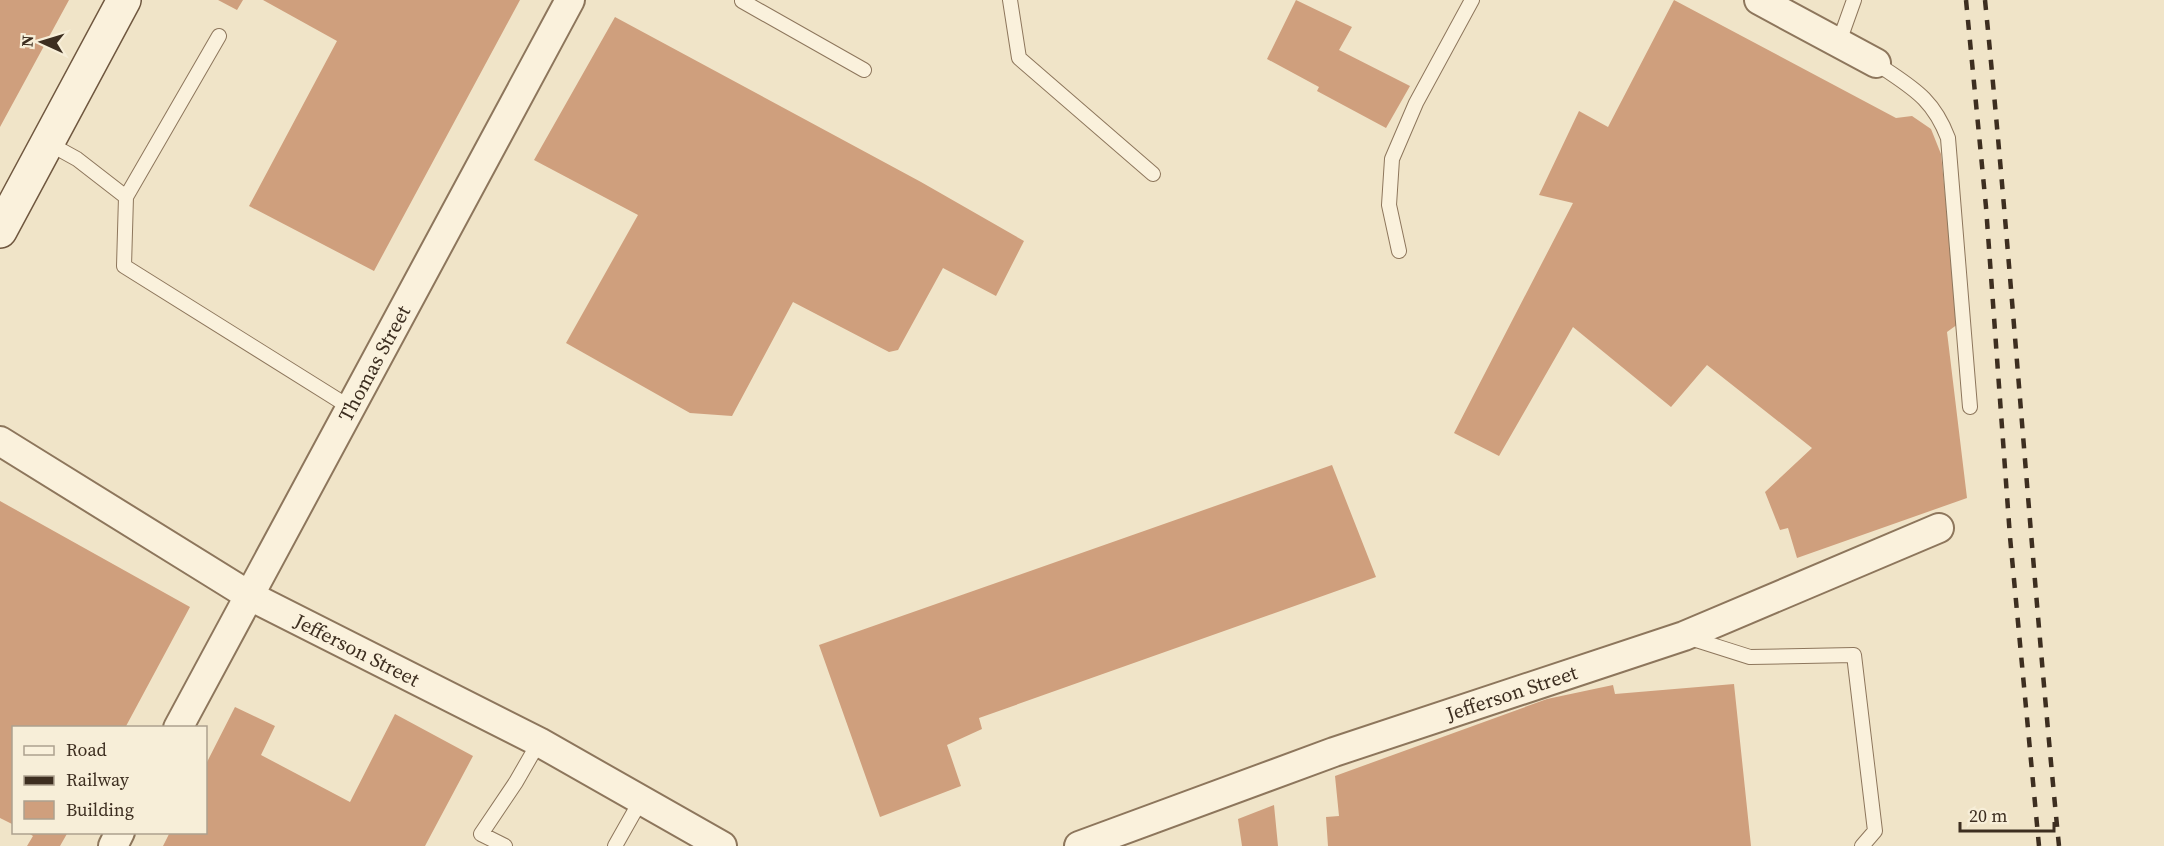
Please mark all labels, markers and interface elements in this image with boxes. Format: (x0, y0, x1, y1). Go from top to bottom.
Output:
north arrow (12, 12, 72, 72)
text: N (16, 34, 38, 48)
street label: Thomas Street (332, 300, 417, 427)
street label: Jefferson Street (289, 606, 425, 694)
street label: Jefferson Street (1442, 658, 1581, 728)
legend (12, 726, 207, 834)
text: Road (66, 737, 107, 762)
text: Railway (66, 767, 130, 792)
scale bar (1960, 795, 2054, 833)
text: Building (66, 797, 134, 822)
text: 20 m (1969, 803, 2007, 828)

